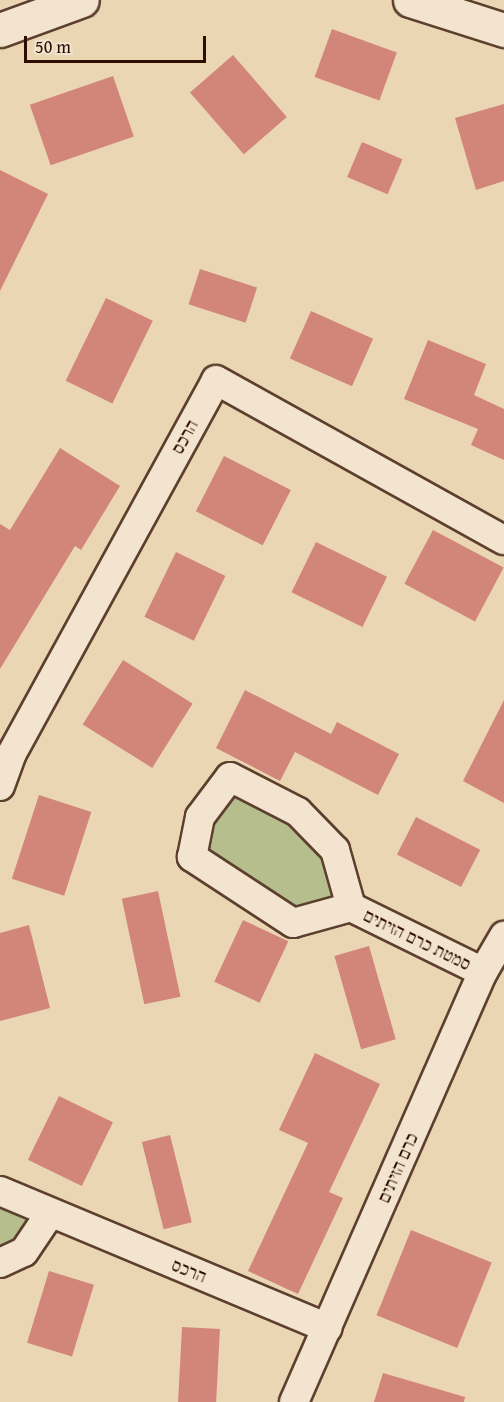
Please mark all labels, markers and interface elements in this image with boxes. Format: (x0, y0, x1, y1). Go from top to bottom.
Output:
scale bar (27, 24, 208, 62)
text: 50 m (35, 33, 71, 60)
street label: הרכס (167, 416, 203, 458)
street label: סמטת כרם הזיתים (360, 905, 474, 975)
street label: כרם הזיתים (373, 1130, 423, 1206)
street label: הרכס (168, 1254, 210, 1288)

